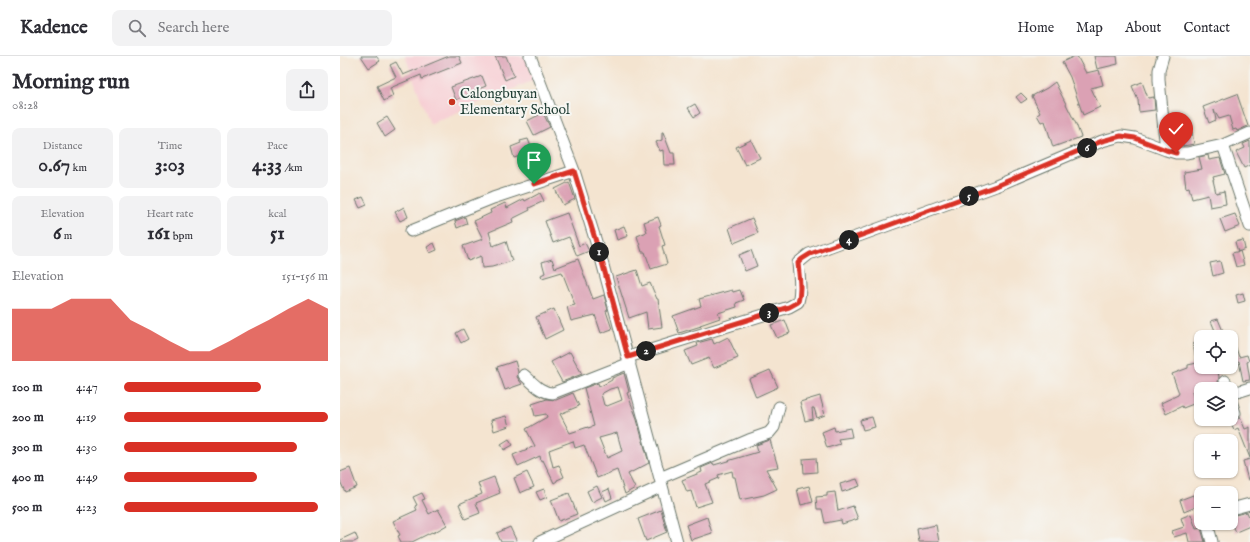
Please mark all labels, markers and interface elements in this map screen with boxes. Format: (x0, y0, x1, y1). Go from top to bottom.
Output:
search box (112, 10, 392, 46)
text: Kadence (20, 16, 88, 40)
icon: search (126, 17, 148, 39)
text: Search here (158, 18, 229, 37)
text: Home (1018, 19, 1054, 37)
text: Map (1076, 19, 1103, 37)
text: About (1125, 19, 1161, 37)
text: Contact (1183, 19, 1230, 37)
text: Morning run (12, 68, 130, 96)
button: share (286, 69, 328, 111)
place label: Calongbuyan Elementary School (460, 85, 570, 119)
text: 08:28 (12, 97, 38, 114)
marker: Calongbuyan Elementary School (447, 97, 457, 107)
pin (1159, 112, 1193, 153)
icon: check (1165, 118, 1187, 140)
pin: 6 (1077, 138, 1097, 158)
text: Distance (43, 139, 83, 153)
text: Time (158, 139, 182, 153)
text: Pace (267, 139, 288, 153)
text: 6 (1085, 141, 1089, 155)
pin (517, 143, 551, 184)
icon: arrive (523, 149, 545, 171)
text: 0.67 (38, 153, 70, 178)
text: 3:03 (155, 153, 185, 178)
text: 4:33 (252, 153, 282, 178)
text: km (70, 161, 87, 175)
text: /km (282, 161, 303, 175)
pin: 5 (959, 186, 979, 206)
text: 5 (967, 189, 971, 203)
text: Elevation (41, 207, 84, 221)
text: Heart rate (147, 207, 193, 221)
text: kcal (268, 207, 287, 221)
text: 6 (53, 221, 61, 246)
text: 161 (147, 221, 170, 246)
text: 51 (270, 221, 285, 246)
text: m (61, 229, 72, 243)
text: bpm (170, 229, 193, 243)
pin: 4 (839, 230, 859, 250)
text: 4 (846, 233, 852, 247)
pin: 1 (589, 242, 609, 262)
text: 1 (597, 245, 601, 259)
text: Elevation (12, 268, 64, 285)
text: 151–156 m (281, 268, 328, 285)
pin: 3 (759, 303, 779, 323)
text: 3 (767, 306, 771, 320)
map controls (1194, 330, 1238, 530)
button: locate (1194, 330, 1238, 374)
pin: 2 (636, 341, 656, 361)
text: 2 (643, 344, 649, 358)
text: 100 m (12, 379, 42, 396)
text: 4:47 (76, 379, 98, 396)
button: layers (1194, 382, 1238, 426)
text: 200 m (12, 409, 44, 426)
text: 4:19 (76, 409, 96, 426)
button: + (1194, 434, 1238, 478)
text: 300 m (12, 439, 43, 456)
text: 4:30 (76, 439, 97, 456)
text: 400 m (12, 469, 44, 486)
text: 4:49 (76, 469, 98, 486)
button: − (1194, 486, 1238, 530)
text: 500 m (12, 499, 42, 516)
text: 4:23 (76, 499, 97, 516)

